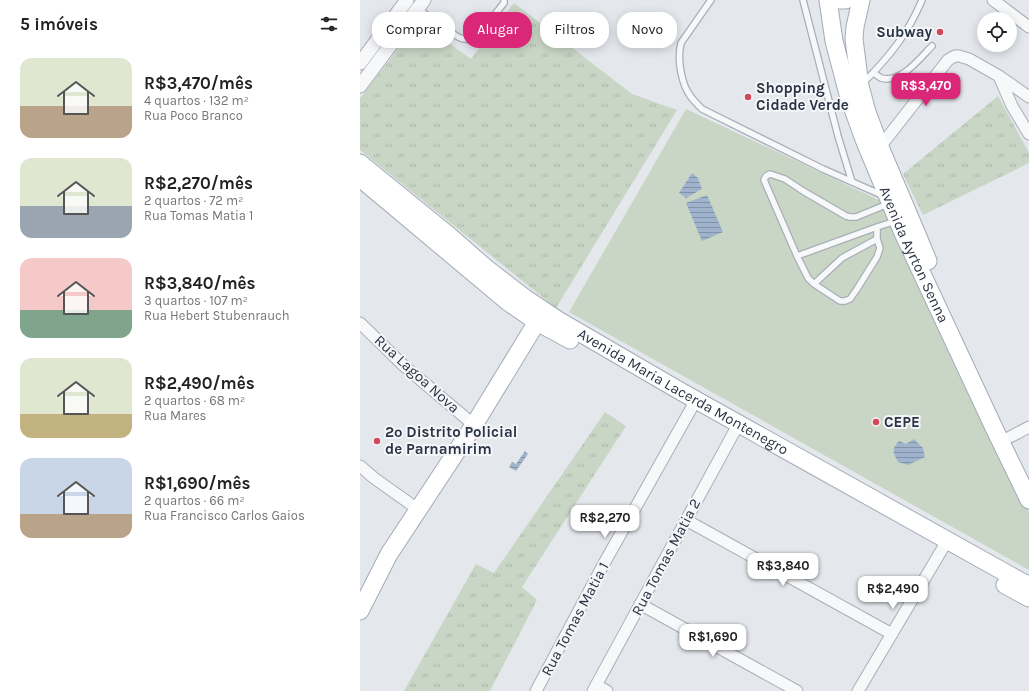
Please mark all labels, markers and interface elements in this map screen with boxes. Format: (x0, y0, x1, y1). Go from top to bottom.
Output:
chip: Comprar (372, 12, 455, 48)
chip: Alugar (463, 12, 532, 48)
chip: Filtros (540, 12, 609, 48)
chip: Novo (617, 12, 677, 48)
map controls (977, 12, 1017, 52)
button: locate (977, 12, 1017, 52)
icon: filters (318, 13, 340, 35)
text: 5 imóveis (20, 14, 98, 34)
place label: Subway (876, 23, 932, 41)
marker: Subway (935, 27, 945, 37)
text: R$3,470/mês (144, 73, 253, 93)
pin: R$3,470 (889, 73, 963, 107)
icon: home (52, 74, 100, 122)
text: R$3,470 (900, 78, 952, 93)
place label: Shopping Cidade Verde (756, 79, 849, 114)
marker: Shopping Cidade Verde (743, 92, 753, 102)
text: 4 quartos · 132 m² (144, 93, 249, 108)
text: Rua Poco Branco (144, 108, 243, 123)
text: R$2,270/mês (144, 173, 253, 193)
icon: home (52, 174, 100, 222)
street label: Avenida Ayrton Senna (875, 184, 953, 326)
text: 2 quartos · 72 m² (144, 193, 243, 208)
text: Rua Tomas Matia 1 (144, 208, 253, 223)
text: R$3,840/mês (144, 273, 256, 293)
icon: home (52, 274, 100, 322)
text: 3 quartos · 107 m² (144, 293, 248, 308)
text: Rua Hebert Stubenrauch (144, 308, 290, 323)
street label: Avenida Maria Lacerda Montenegro (574, 324, 792, 459)
street label: Rua Lagoa Nova (371, 331, 463, 417)
text: R$2,490/mês (144, 373, 255, 393)
icon: home (52, 374, 100, 422)
text: 2 quartos · 68 m² (144, 393, 245, 408)
text: Rua Mares (144, 408, 206, 423)
place label: CEPE (884, 413, 920, 431)
marker: CEPE (871, 417, 881, 427)
place label: 2º Distrito Policial de Parnamirim (385, 423, 517, 458)
marker: 2º Distrito Policial de Parnamirim (372, 436, 382, 446)
text: R$1,690/mês (144, 473, 251, 493)
icon: home (52, 474, 100, 522)
text: 2 quartos · 66 m² (144, 493, 245, 508)
street label: Rua Tomas Matia 2 (628, 495, 704, 619)
pin: R$2,270 (568, 505, 642, 539)
text: Rua Francisco Carlos Gaios (144, 508, 305, 523)
text: R$2,270 (579, 510, 631, 525)
pin: R$3,840 (746, 553, 820, 587)
text: R$3,840 (756, 558, 810, 573)
street label: Rua Tomas Matia 1 (537, 559, 613, 679)
pin: R$2,490 (856, 576, 930, 610)
text: R$2,490 (867, 581, 919, 596)
pin: R$1,690 (676, 624, 750, 658)
text: R$1,690 (688, 629, 738, 644)

